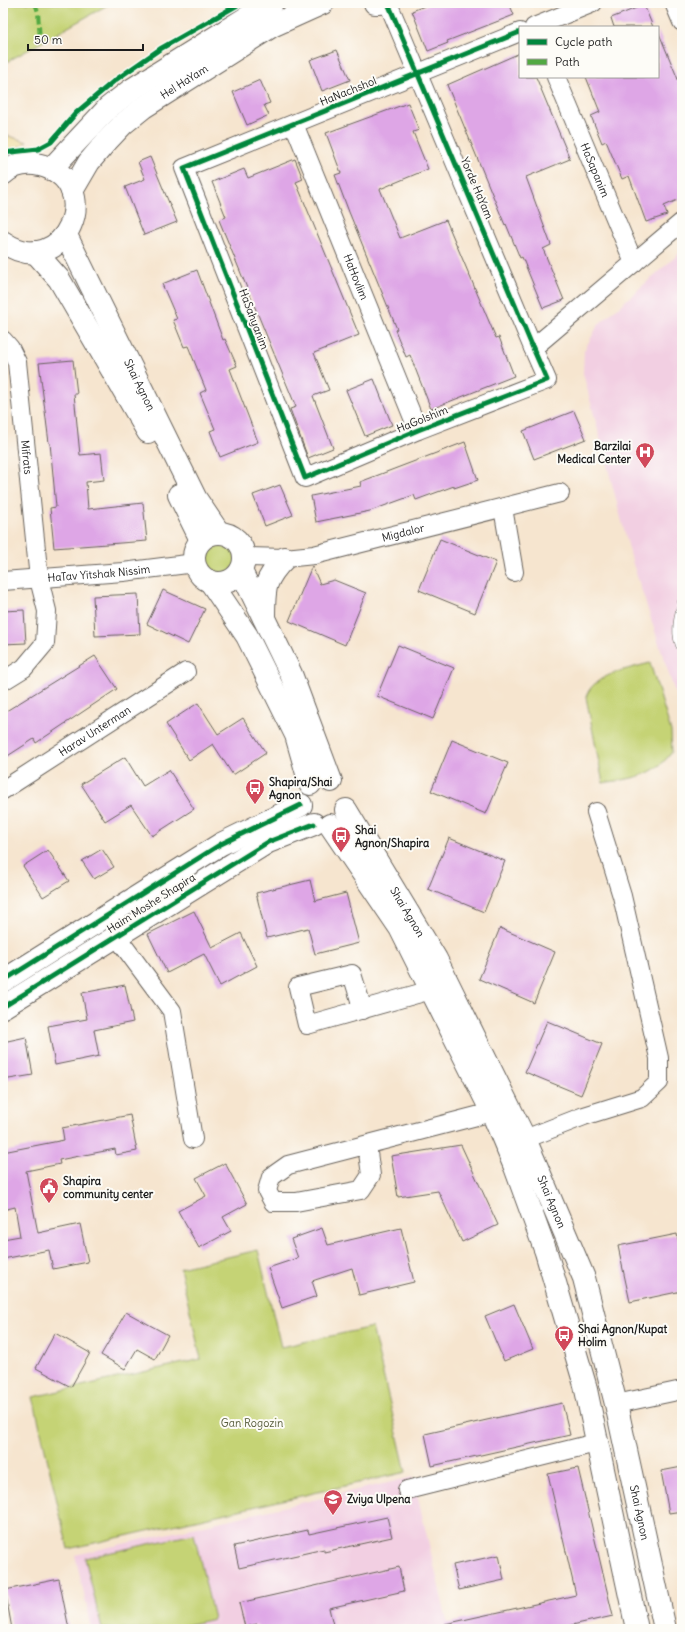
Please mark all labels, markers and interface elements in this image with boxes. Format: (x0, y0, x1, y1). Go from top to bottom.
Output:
scale bar (28, 26, 143, 52)
legend (519, 26, 659, 78)
text: 50 m (34, 32, 63, 47)
text: Cycle path (555, 34, 612, 49)
text: Path (555, 54, 580, 69)
street label: Hel HaYam (158, 61, 211, 102)
street label: HaNachshol (318, 73, 378, 109)
street label: HaSapanim (577, 141, 613, 200)
street label: Yorde HaYam (458, 155, 496, 221)
street label: HaHovlim (340, 252, 372, 302)
street label: HaSahyanim (236, 287, 272, 352)
street label: Shai Agnon (121, 357, 158, 413)
street label: HaGolshim (394, 402, 450, 436)
street label: Mifrats (18, 439, 35, 475)
place label: Barzilai Medical Center (557, 439, 632, 466)
hospital icon: Barzilai Medical Center (634, 441, 656, 469)
street label: Migdalor (380, 520, 426, 545)
street label: HaTav Yitshak Nissim (47, 562, 151, 585)
street label: Harav Unterman (56, 703, 133, 759)
place label: Shapira/Shai Agnon (269, 775, 332, 803)
bus stop icon: Shapira/Shai Agnon (244, 777, 266, 805)
place label: Shai Agnon/Shapira (355, 823, 430, 851)
bus stop icon: Shai Agnon/Shapira (330, 825, 352, 853)
street label: Haim Moshe Shapira (104, 870, 198, 936)
street label: Shai Agnon (387, 884, 428, 939)
street label: Shai Agnon (534, 1173, 569, 1230)
place label: Shapira community center (63, 1174, 154, 1202)
public building icon: Shapira community center (38, 1176, 60, 1204)
place label: Shai Agnon/Kupat Holim (578, 1322, 668, 1349)
bus stop icon: Shai Agnon/Kupat Holim (553, 1324, 575, 1352)
park label: Gan Rogozin (221, 1416, 283, 1430)
street label: Shai Agnon (627, 1484, 652, 1541)
school or university icon: Zviya Ulpena (322, 1488, 344, 1516)
place label: Zviya Ulpena (347, 1492, 411, 1507)

